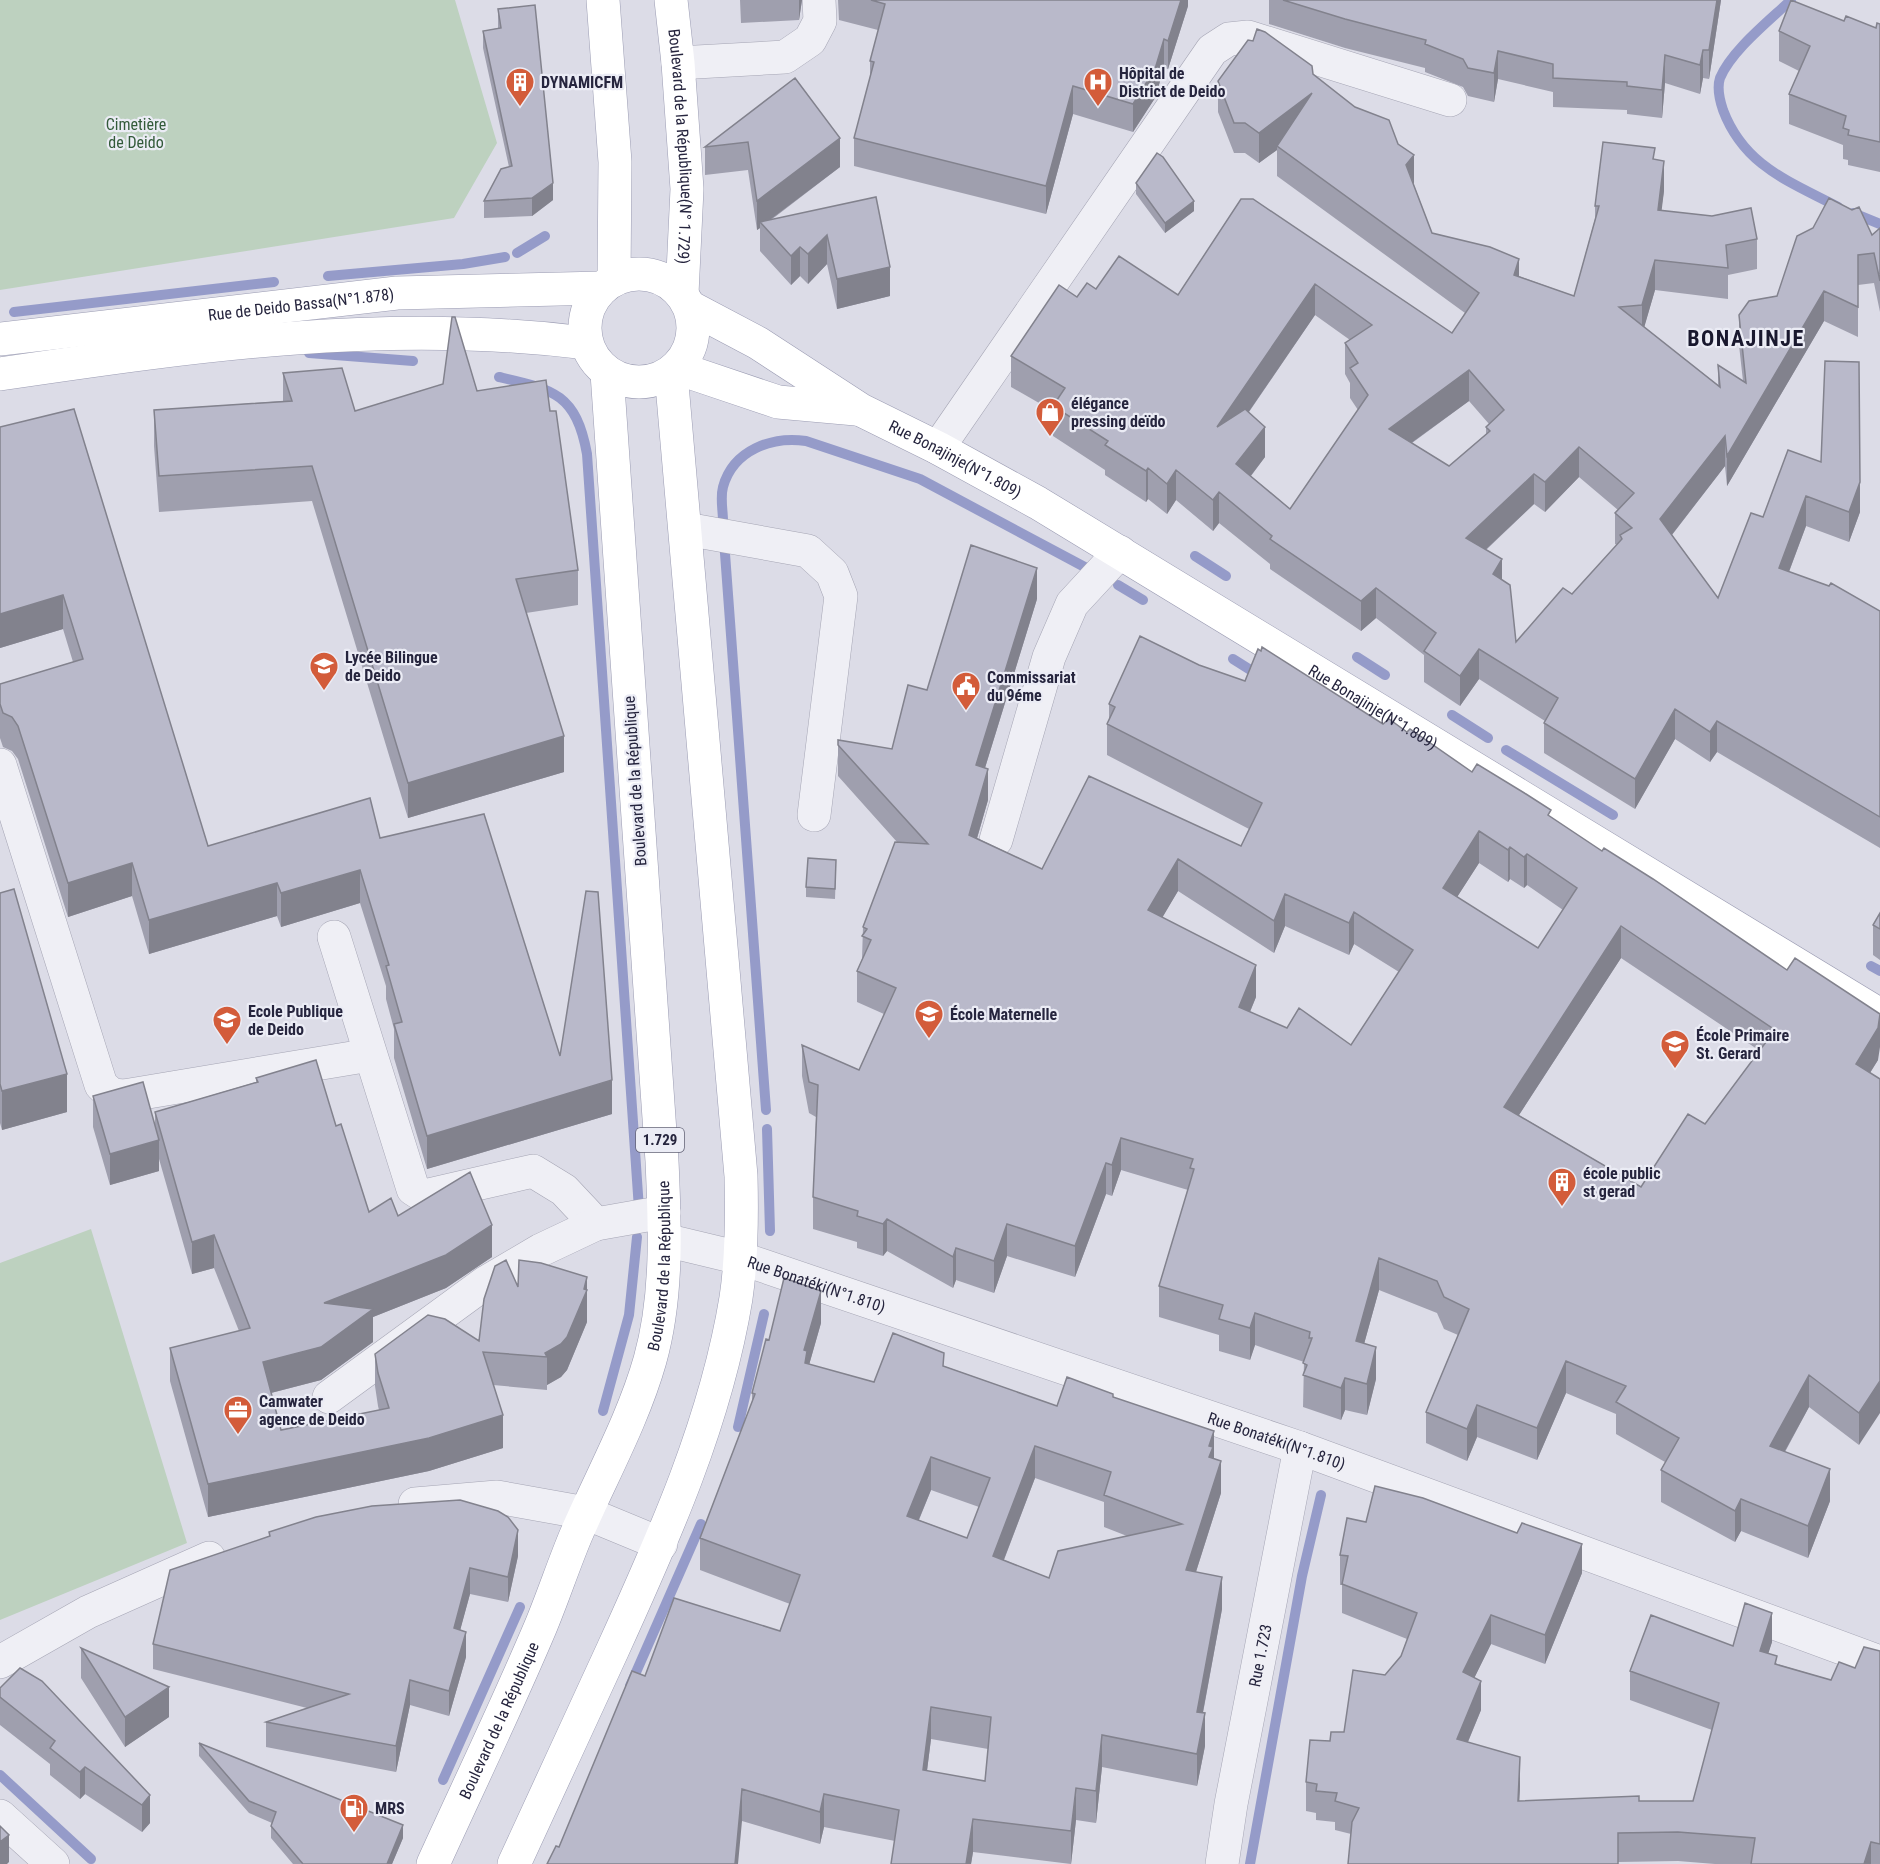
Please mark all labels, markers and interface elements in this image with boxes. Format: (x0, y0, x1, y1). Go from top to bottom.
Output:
street label: Boulevard de la République(N° 1.729) (665, 28, 697, 265)
place label: Hôpital de District de Deido (1119, 64, 1225, 101)
building icon: DYNAMICFM (504, 66, 536, 108)
hospital icon: Hôpital de District de Deido (1082, 66, 1114, 108)
place label: DYNAMICFM (541, 73, 623, 92)
park label: Cimetière de Deido (106, 115, 166, 152)
street label: Rue de Deido Bassa(N°1.878) (207, 284, 395, 324)
district label: BONAJINJE (1687, 326, 1805, 351)
place label: élégance pressing deïdo (1071, 394, 1166, 431)
shop icon: élégance pressing deïdo (1034, 396, 1066, 438)
street label: Rue Bonajinje(N°1.809) (886, 416, 1025, 502)
place label: Lycée Bilingue de Deido (345, 648, 438, 685)
school or university icon: Lycée Bilingue de Deido (308, 650, 340, 692)
street label: Rue Bonajinje(N°1.809) (1305, 660, 1441, 753)
place label: Commissariat du 9éme (987, 668, 1076, 705)
public building icon: Commissariat du 9éme (950, 670, 982, 712)
street label: Boulevard de la République (620, 695, 650, 867)
school or university icon: École Maternelle (913, 998, 945, 1040)
place label: Ecole Publique de Deido (248, 1002, 343, 1039)
school or university icon: Ecole Publique de Deido (211, 1004, 243, 1046)
place label: École Maternelle (950, 1005, 1058, 1024)
place label: École Primaire St. Gerard (1696, 1026, 1789, 1063)
school or university icon: École Primaire St. Gerard (1659, 1028, 1691, 1070)
road number: 1.729 (636, 1128, 684, 1152)
place label: école public st gerad (1583, 1164, 1660, 1201)
building icon: école public st gerad (1546, 1166, 1578, 1208)
street label: Boulevard de la République (643, 1180, 674, 1353)
street label: Rue Bonatéki(N°1.810) (745, 1252, 888, 1316)
place label: Camwater agence de Deido (259, 1392, 365, 1429)
office icon: Camwater agence de Deido (222, 1394, 254, 1436)
street label: Rue Bonatéki(N°1.810) (1205, 1408, 1348, 1473)
street label: Rue 1.723 (1244, 1623, 1275, 1688)
street label: Boulevard de la République (455, 1639, 542, 1802)
fuel station icon: MRS (338, 1792, 370, 1834)
place label: MRS (375, 1799, 405, 1818)

